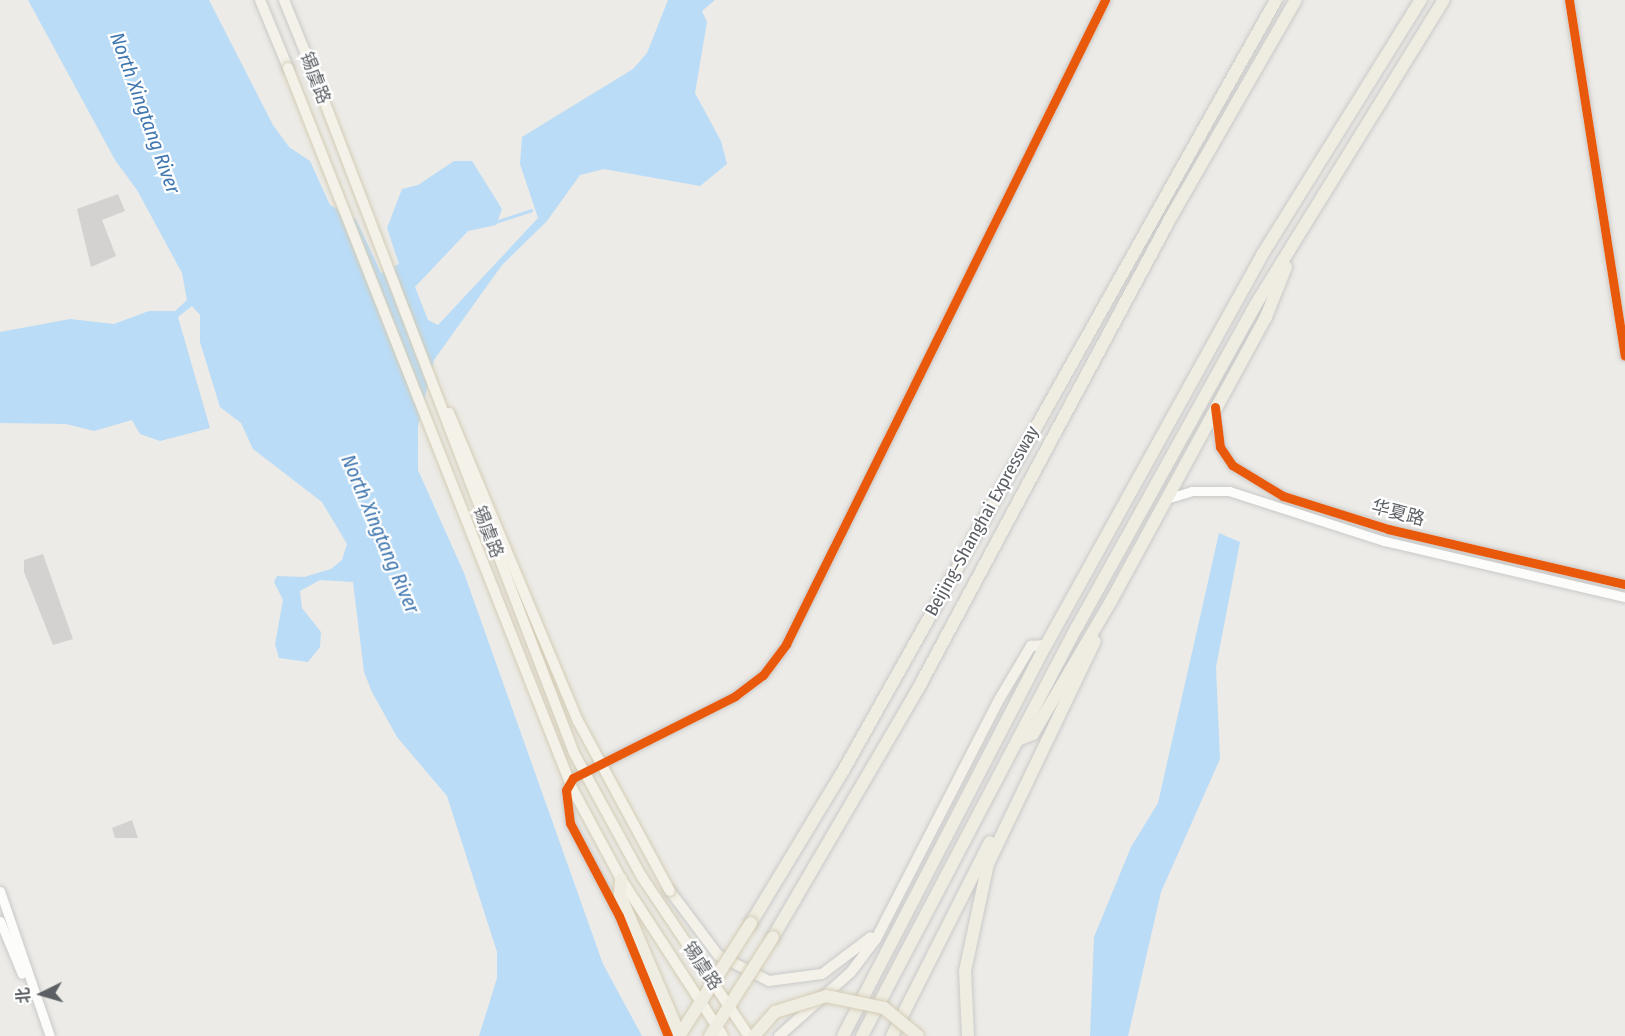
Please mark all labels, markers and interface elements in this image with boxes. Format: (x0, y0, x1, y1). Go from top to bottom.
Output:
water label: North Xingtang River (105, 29, 185, 197)
street label: 锡虞路 (295, 49, 335, 107)
street label: Beijing–Shanghai Expressway (921, 422, 1043, 620)
water label: North Xingtang River (336, 451, 424, 617)
street label: 华夏路 (1369, 496, 1427, 530)
street label: 锡虞路 (468, 503, 508, 561)
street label: 锡虞路 (678, 938, 726, 994)
north arrow (12, 964, 72, 1024)
text: 北 (13, 987, 34, 1004)

